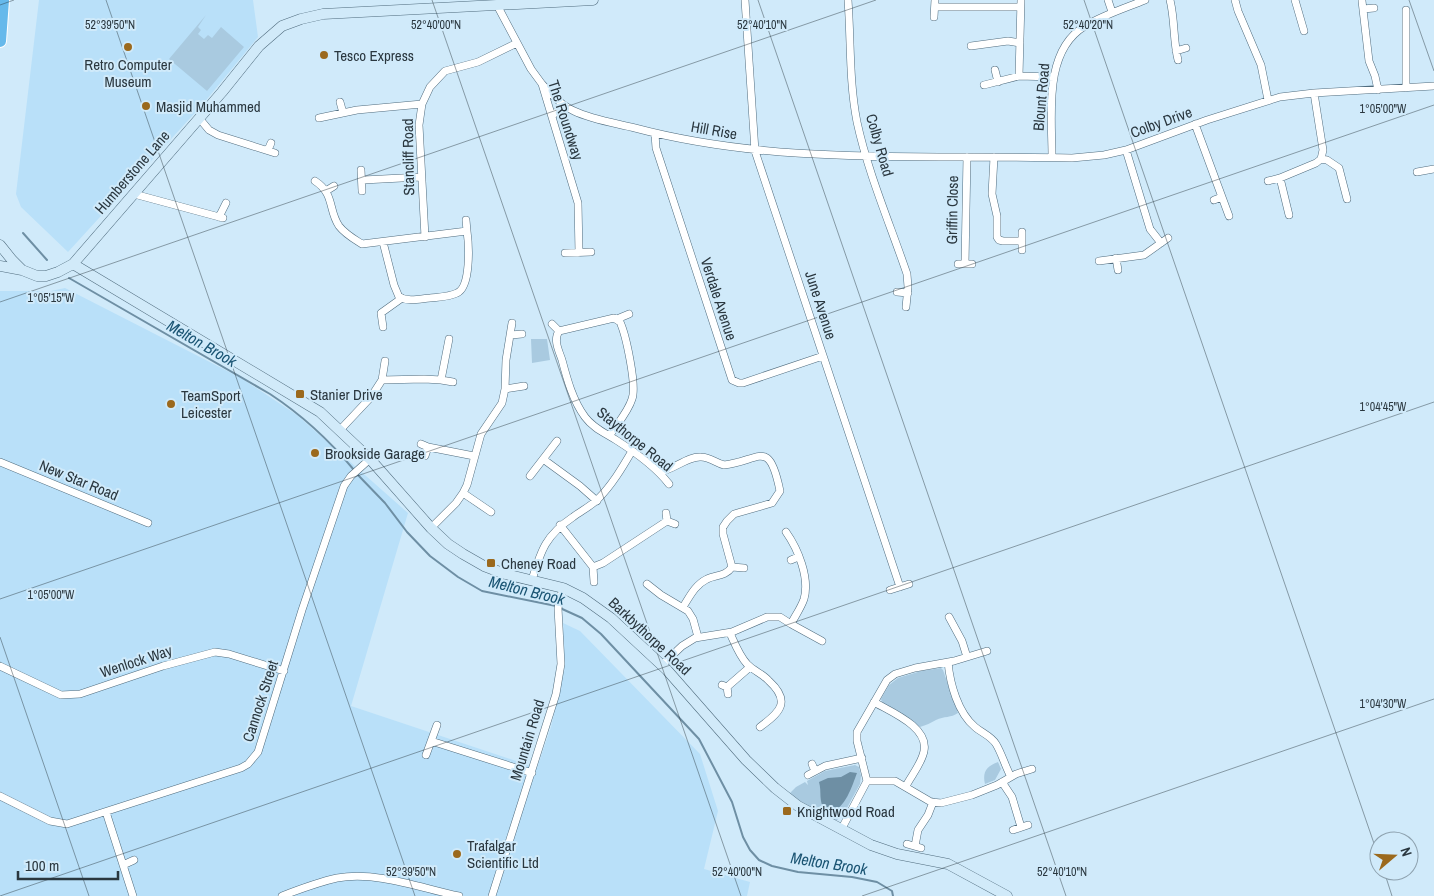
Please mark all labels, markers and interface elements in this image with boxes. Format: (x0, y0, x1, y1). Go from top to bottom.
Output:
text: 52°39'50"N (85, 17, 135, 33)
text: 52°40'00"N (411, 17, 461, 33)
text: 52°40'10"N (737, 17, 787, 33)
text: 52°40'20"N (1063, 17, 1113, 33)
marker: Retro Computer Museum (122, 41, 134, 53)
place label: Tesco Express (334, 45, 414, 66)
marker: Tesco Express (318, 49, 330, 61)
place label: Retro Computer Museum (84, 54, 172, 92)
street label: Blount Road (1028, 62, 1054, 132)
street label: The Roundway (543, 77, 589, 163)
place label: Masjid Muhammed (156, 96, 261, 117)
marker: Masjid Muhammed (140, 100, 152, 112)
street label: Colby Drive (1127, 101, 1195, 143)
text: 1°05'00"W (1360, 101, 1407, 117)
street label: Colby Road (861, 111, 899, 179)
street label: Hill Rise (689, 116, 739, 144)
street label: Stancliff Road (397, 118, 419, 196)
street label: Humberstone Lane (90, 126, 174, 218)
street label: Griffin Close (941, 175, 963, 245)
street label: Verdale Avenue (696, 255, 742, 343)
street label: June Avenue (800, 268, 842, 342)
text: 1°05'15"W (28, 290, 75, 306)
water label: Melton Brook (163, 314, 241, 372)
place label: Stanier Drive (310, 384, 383, 405)
place label: TeamSport Leicester (181, 385, 241, 423)
marker: Stanier Drive (294, 388, 306, 400)
marker: TeamSport Leicester (165, 398, 177, 410)
text: 1°04'45"W (1360, 399, 1407, 415)
street label: Staythorpe Road (593, 402, 677, 476)
place label: Brookside Garage (325, 443, 425, 464)
marker: Brookside Garage (309, 447, 321, 459)
street label: New Star Road (36, 455, 122, 505)
place label: Cheney Road (501, 553, 576, 574)
marker: Cheney Road (485, 557, 497, 569)
water label: Melton Brook (487, 570, 568, 610)
text: 1°05'00"W (28, 587, 75, 603)
street label: Barkbythorpe Road (604, 592, 696, 680)
street label: Wenlock Way (97, 639, 175, 683)
street label: Cannock Street (237, 657, 283, 745)
text: 1°04'30"W (1360, 696, 1407, 712)
street label: Mountain Road (505, 697, 549, 783)
place label: Knightwood Road (797, 801, 895, 822)
marker: Knightwood Road (781, 805, 793, 817)
north arrow (1369, 831, 1419, 881)
place label: Trafalgar Scientific Ltd (467, 835, 539, 873)
text: N (1396, 845, 1416, 859)
water label: Melton Brook (789, 846, 869, 880)
scale bar (18, 848, 118, 880)
marker: Trafalgar Scientific Ltd (451, 848, 463, 860)
text: 100 m (25, 855, 59, 876)
text: 52°39'50"N (386, 864, 436, 880)
text: 52°40'00"N (712, 864, 762, 880)
text: 52°40'10"N (1037, 864, 1087, 880)

